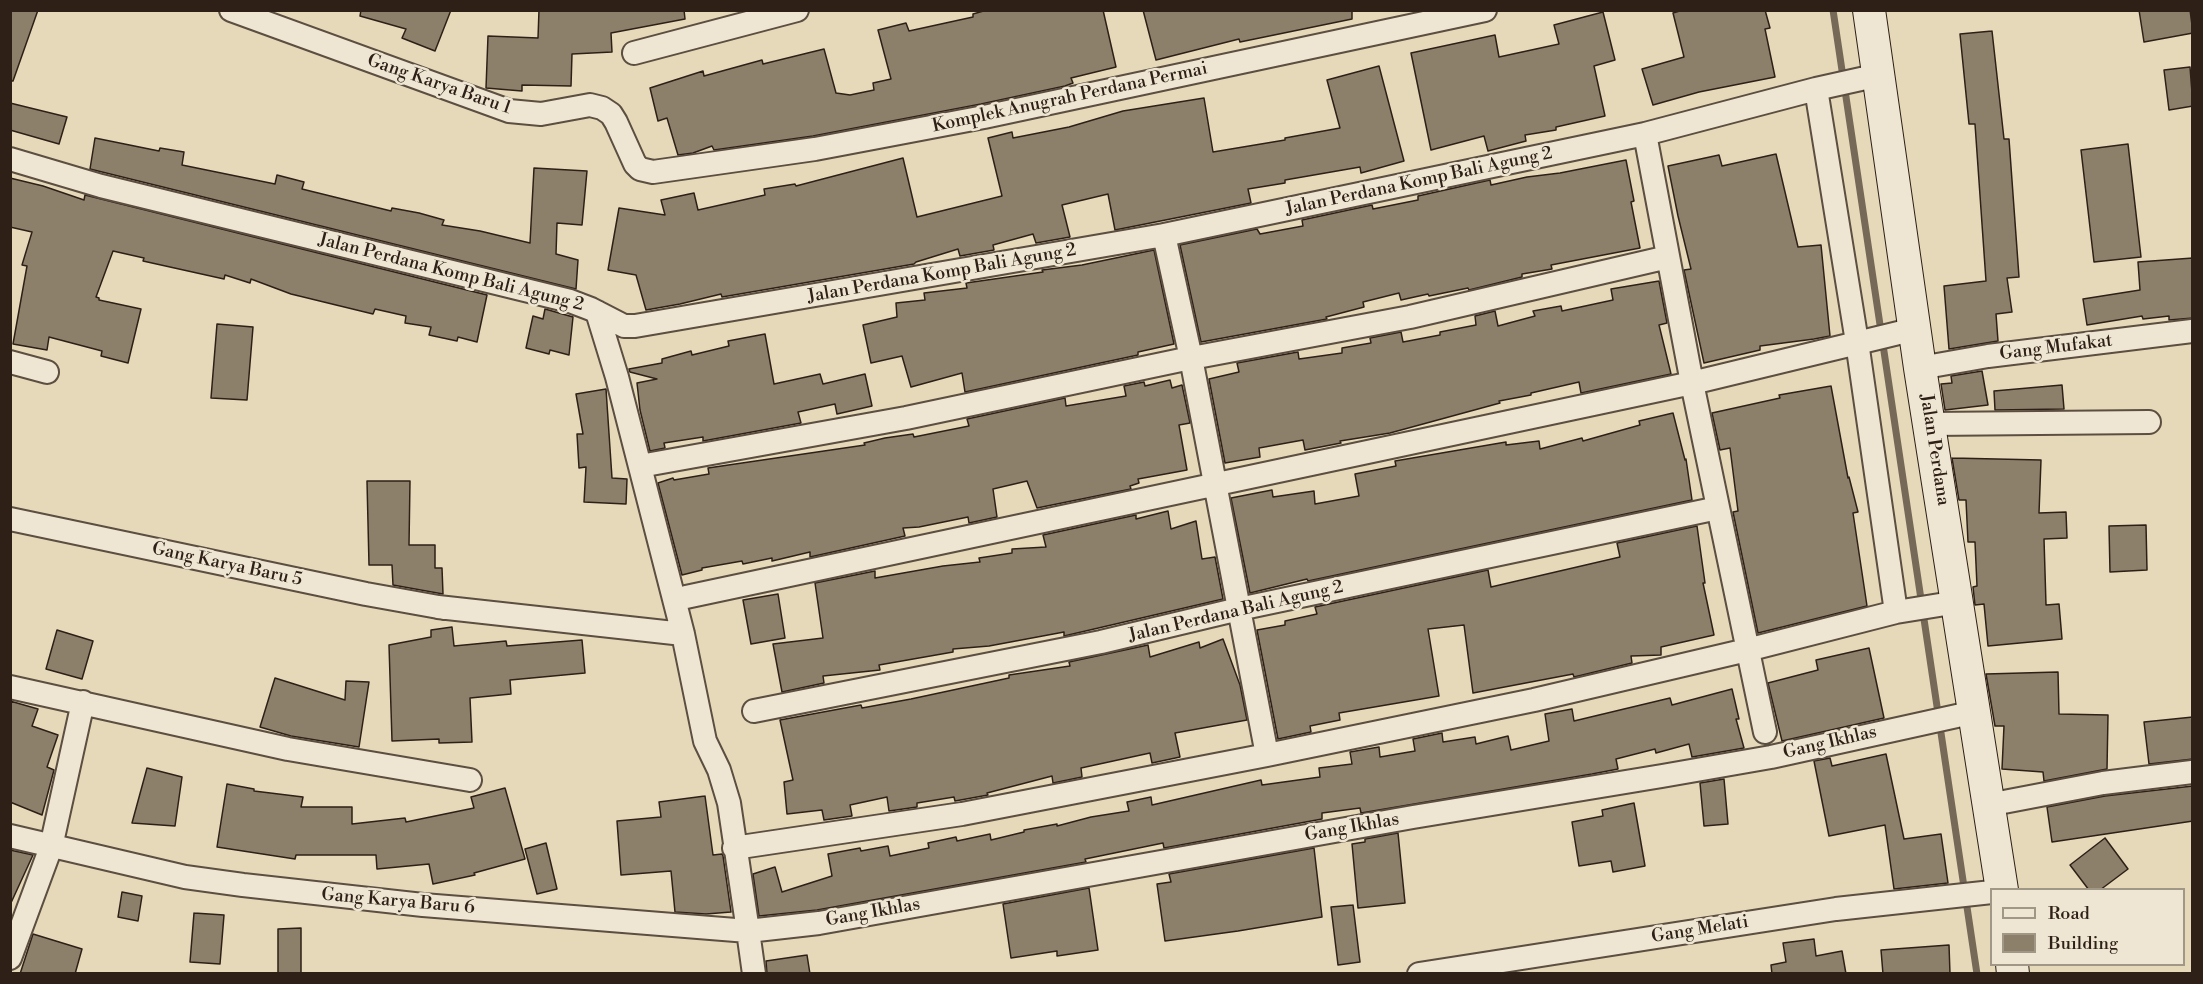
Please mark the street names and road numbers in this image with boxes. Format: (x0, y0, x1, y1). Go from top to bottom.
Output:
street label: Gang Karya Baru 1 (364, 50, 514, 120)
street label: Komplek Anugrah Perdana Permai (930, 58, 1210, 138)
street label: Jalan Perdana Komp Bali Agung 2 (1283, 143, 1555, 221)
street label: Jalan Perdana Komp Bali Agung 2 (316, 230, 586, 316)
street label: Jalan Perdana Komp Bali Agung 2 (806, 240, 1078, 308)
street label: Gang Mufakat (1998, 330, 2114, 366)
street label: Jalan Perdana (1915, 393, 1953, 507)
street label: Gang Karya Baru 5 (150, 539, 304, 591)
street label: Jalan Perdana Bali Agung 2 (1127, 577, 1345, 647)
street label: Gang Ikhlas (1781, 722, 1879, 764)
street label: Gang Ikhlas (1303, 809, 1401, 847)
street label: Gang Karya Baru 6 (320, 885, 476, 919)
street label: Gang Ikhlas (824, 894, 922, 932)
street label: Gang Melati (1650, 912, 1750, 948)

